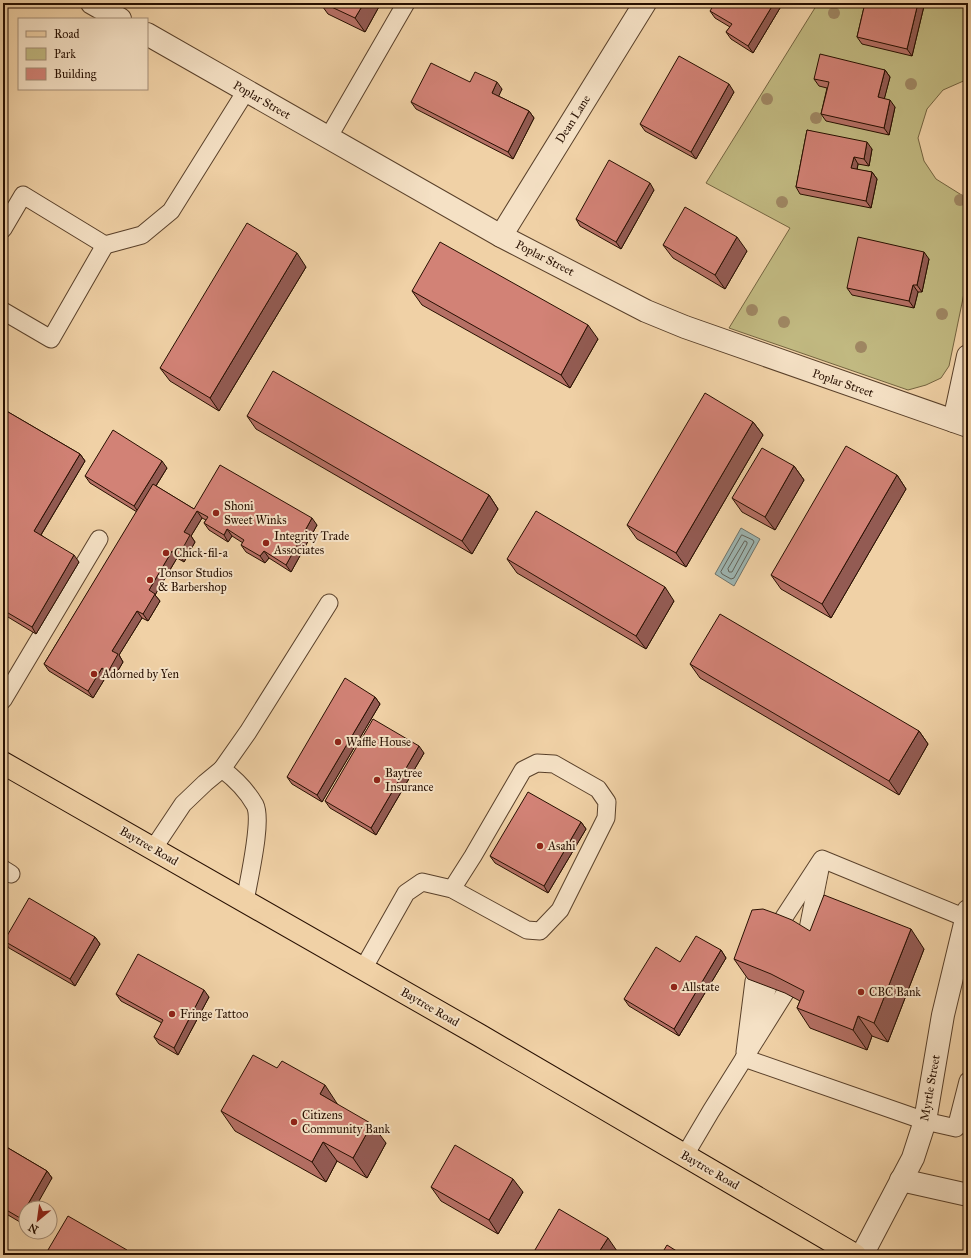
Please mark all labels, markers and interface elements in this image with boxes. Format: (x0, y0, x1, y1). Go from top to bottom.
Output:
legend (18, 18, 148, 90)
text: Road (54, 27, 80, 41)
text: Park (54, 47, 76, 61)
text: Building (54, 67, 97, 82)
street label: Poplar Street (231, 78, 294, 122)
street label: Dean Lane (553, 92, 593, 146)
street label: Poplar Street (513, 237, 577, 279)
street label: Poplar Street (811, 366, 876, 400)
place label: Shoni Sweet Winks (224, 499, 287, 527)
marker: Shoni Sweet Winks (211, 508, 221, 518)
place label: Integrity Trade Associates (273, 529, 349, 557)
marker: Integrity Trade Associates (261, 538, 271, 548)
place label: Chick-fil-a (174, 546, 229, 560)
marker: Chick-fil-a (161, 548, 171, 558)
place label: Tonsor Studios & Barbershop (158, 566, 233, 594)
marker: Tonsor Studios & Barbershop (145, 575, 155, 585)
place label: Adorned by Yen (101, 667, 179, 681)
marker: Adorned by Yen (89, 669, 99, 679)
place label: Waffle House (346, 735, 411, 749)
marker: Waffle House (333, 737, 343, 747)
place label: Baytree Insurance (385, 766, 434, 794)
marker: Baytree Insurance (372, 775, 382, 785)
street label: Baytree Road (117, 824, 181, 868)
place label: Asahi (547, 839, 576, 853)
marker: Asahi (535, 841, 545, 851)
place label: Allstate (681, 980, 720, 994)
marker: Allstate (669, 982, 679, 992)
street label: Baytree Road (398, 985, 462, 1029)
place label: CBC Bank (869, 985, 921, 999)
marker: CBC Bank (856, 987, 866, 997)
place label: Fringe Tattoo (180, 1007, 248, 1022)
marker: Fringe Tattoo (167, 1009, 177, 1019)
street label: Myrtle Street (917, 1053, 943, 1122)
place label: Citizens Community Bank (302, 1108, 390, 1136)
marker: Citizens Community Bank (289, 1117, 299, 1127)
street label: Baytree Road (678, 1148, 742, 1192)
north arrow (18, 1200, 58, 1240)
text: N (26, 1220, 41, 1236)

